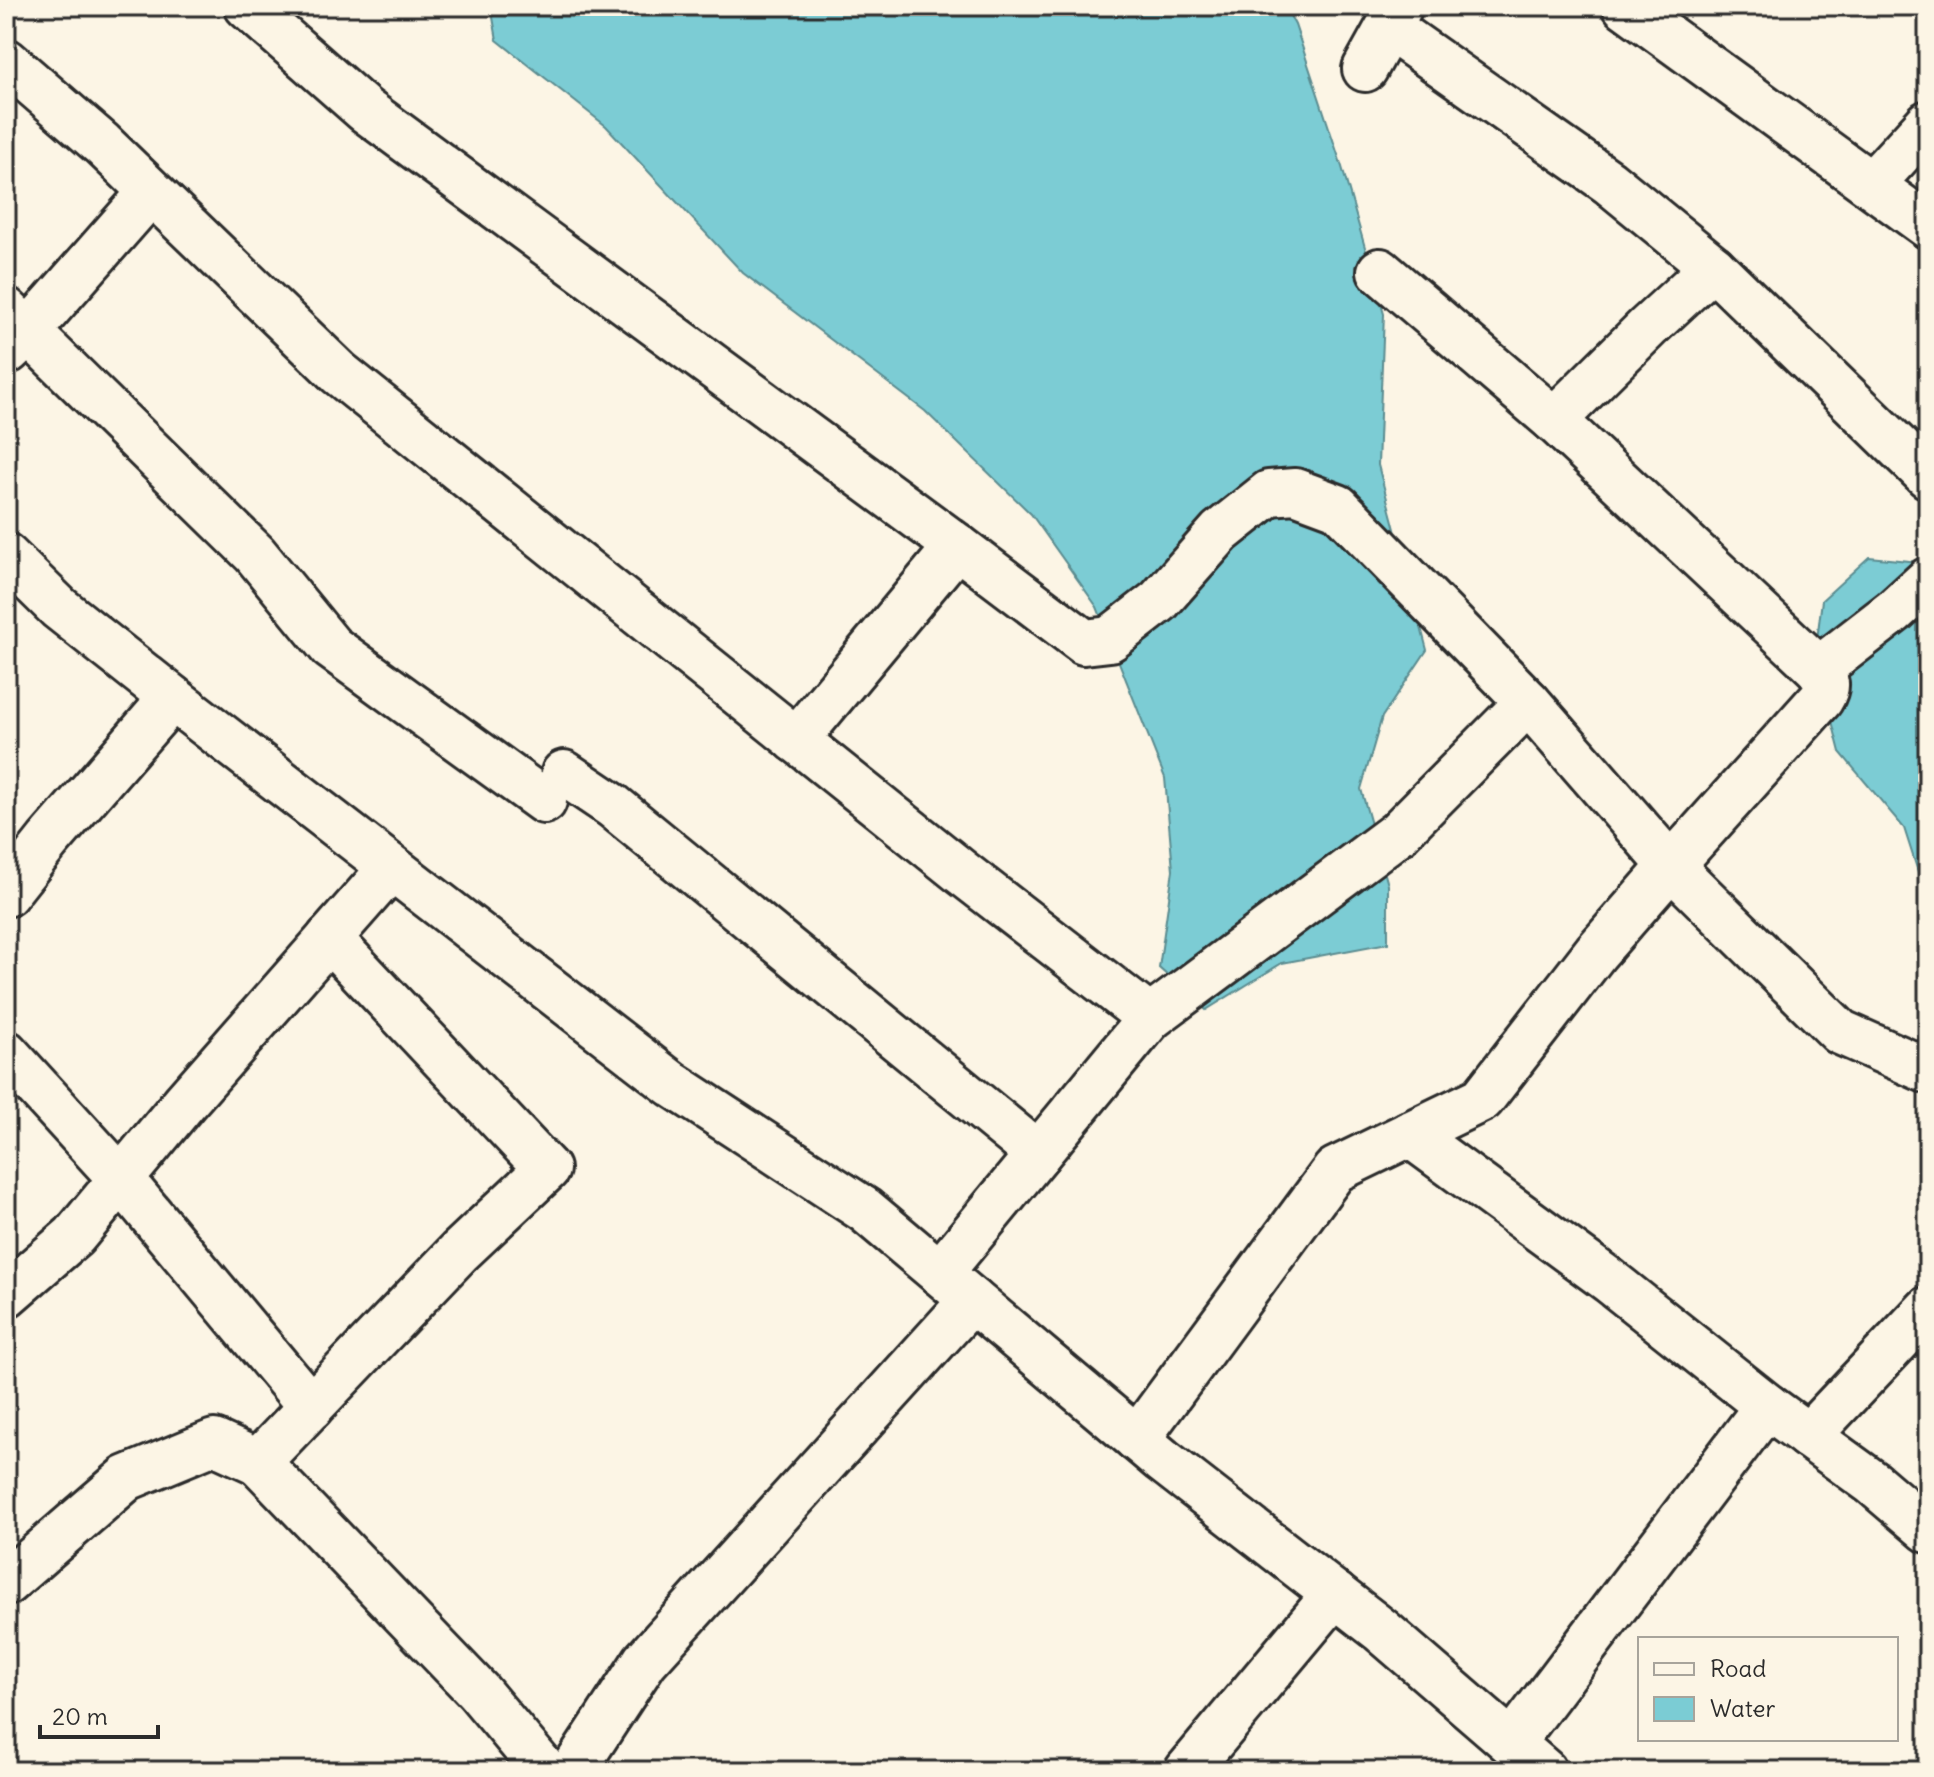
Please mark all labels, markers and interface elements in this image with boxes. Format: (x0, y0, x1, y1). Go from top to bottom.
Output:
legend (1638, 1637, 1898, 1741)
text: Road (1710, 1653, 1766, 1683)
scale bar (40, 1689, 158, 1739)
text: Water (1710, 1693, 1775, 1723)
text: 20 m (52, 1701, 108, 1731)

